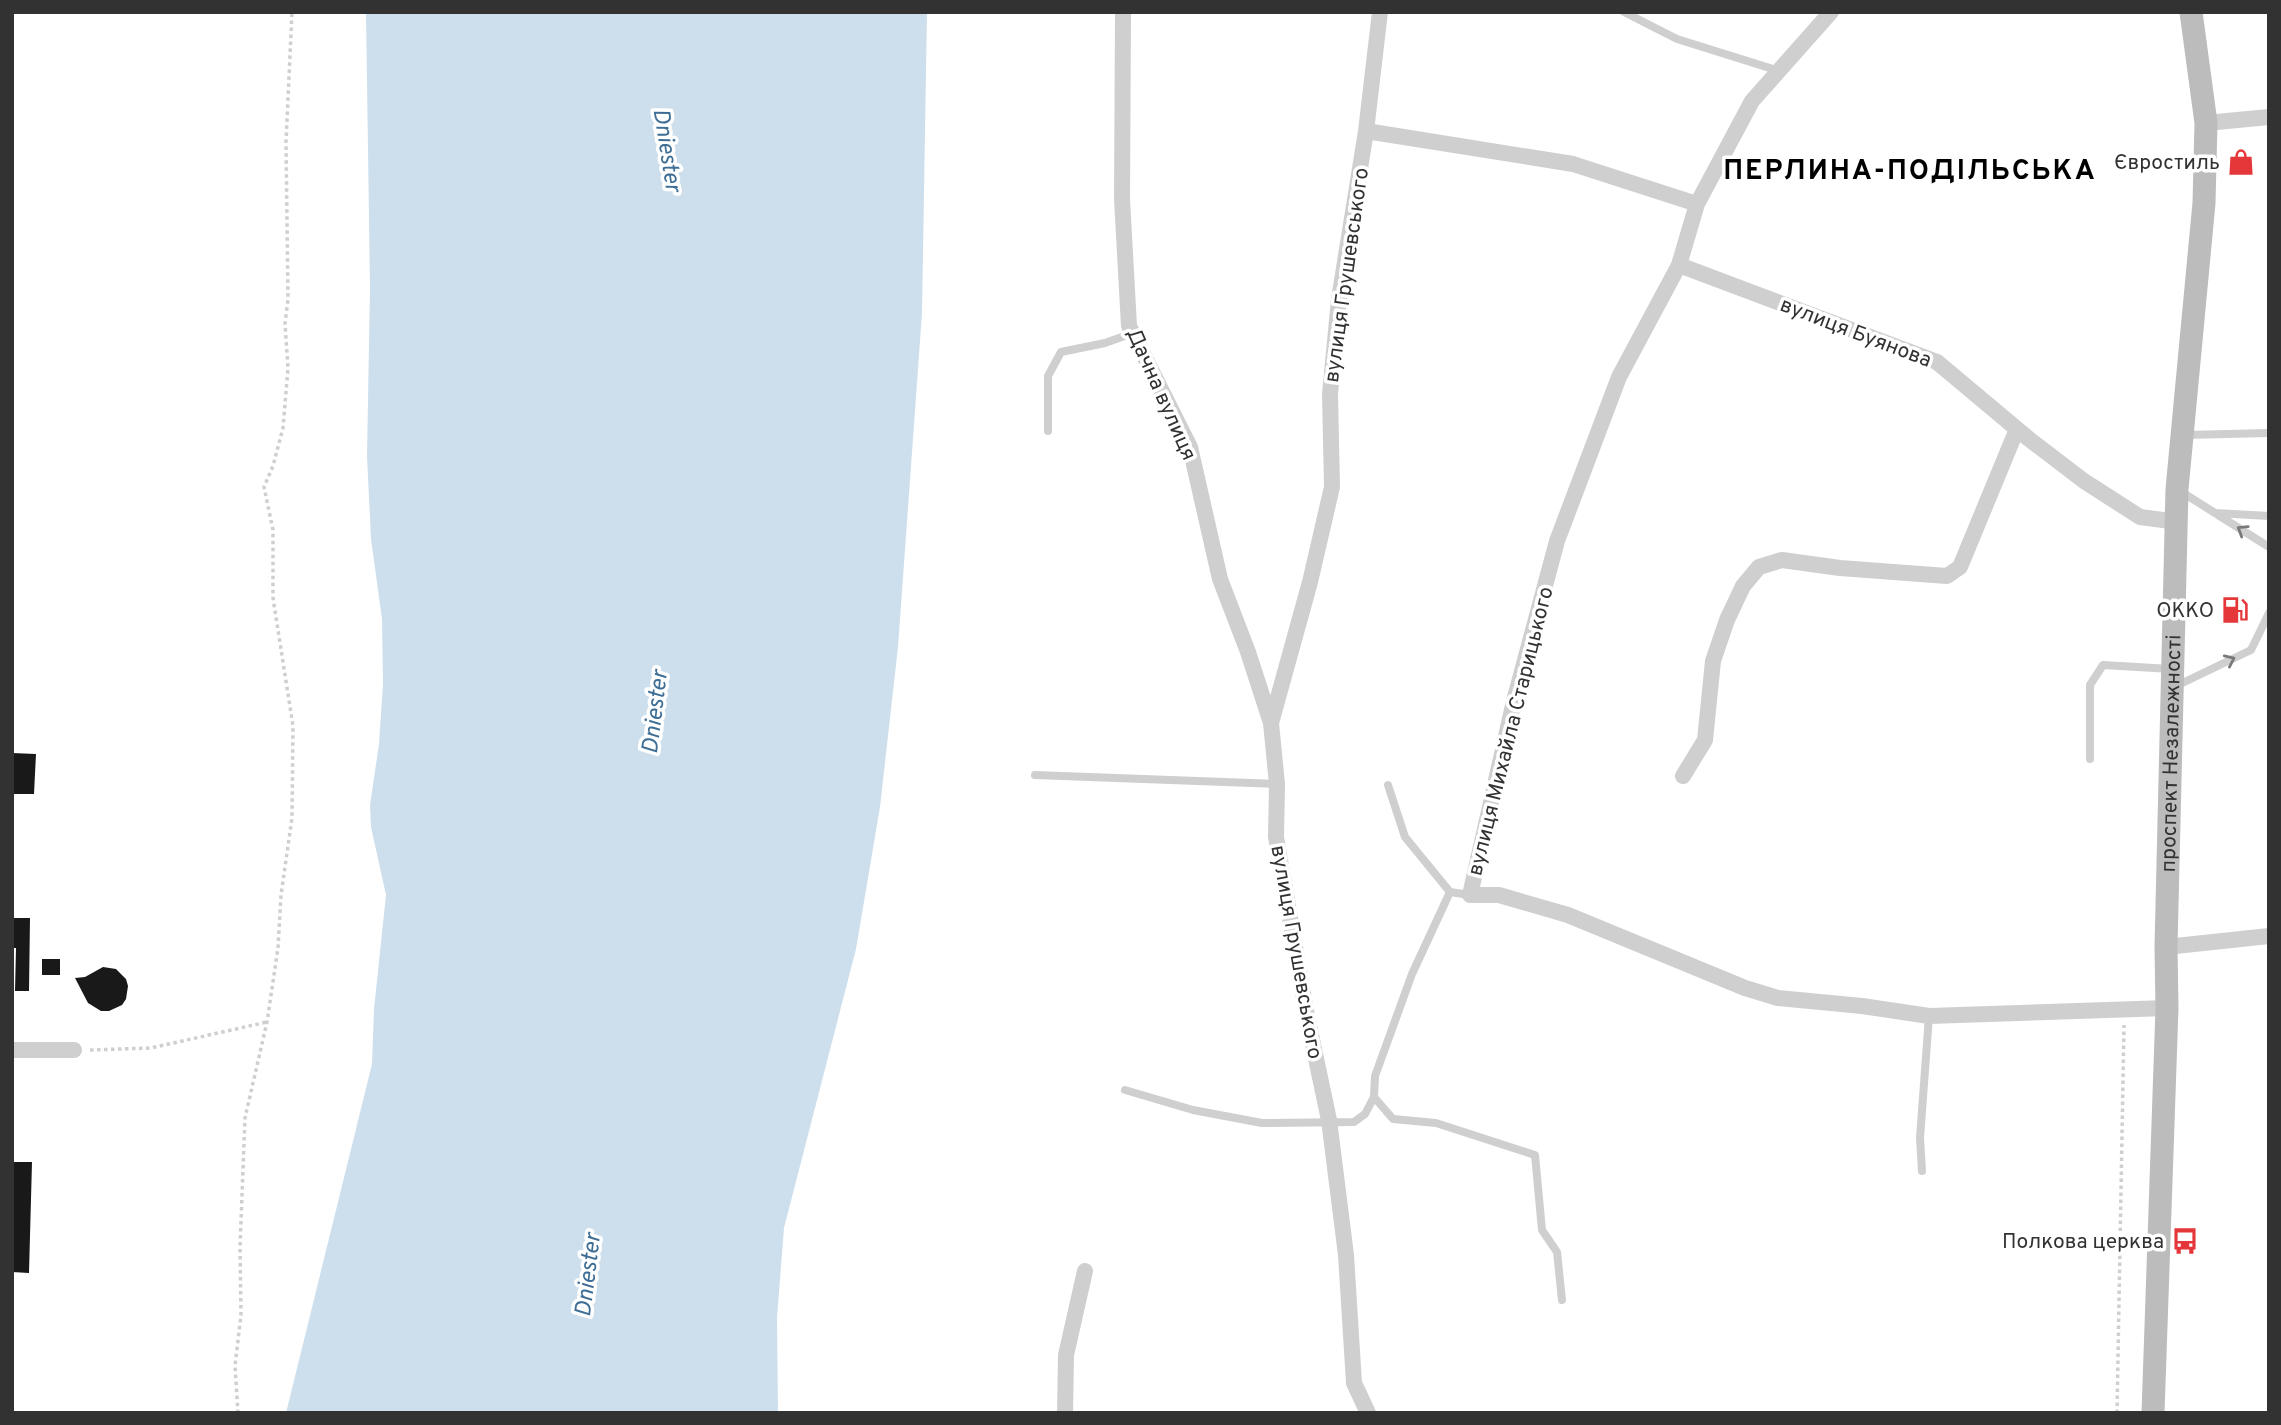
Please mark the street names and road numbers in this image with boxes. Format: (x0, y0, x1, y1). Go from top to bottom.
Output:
street label: вулиця Грушевського (1319, 166, 1376, 384)
street label: вулиця Буянова (1776, 292, 1935, 375)
street label: Дачна вулиця (1119, 324, 1202, 465)
street label: вулиця Михайла Старицького (1462, 584, 1560, 879)
street label: проспект Незалежності (2156, 634, 2189, 873)
street label: вулиця Грушевського (1263, 843, 1328, 1061)

